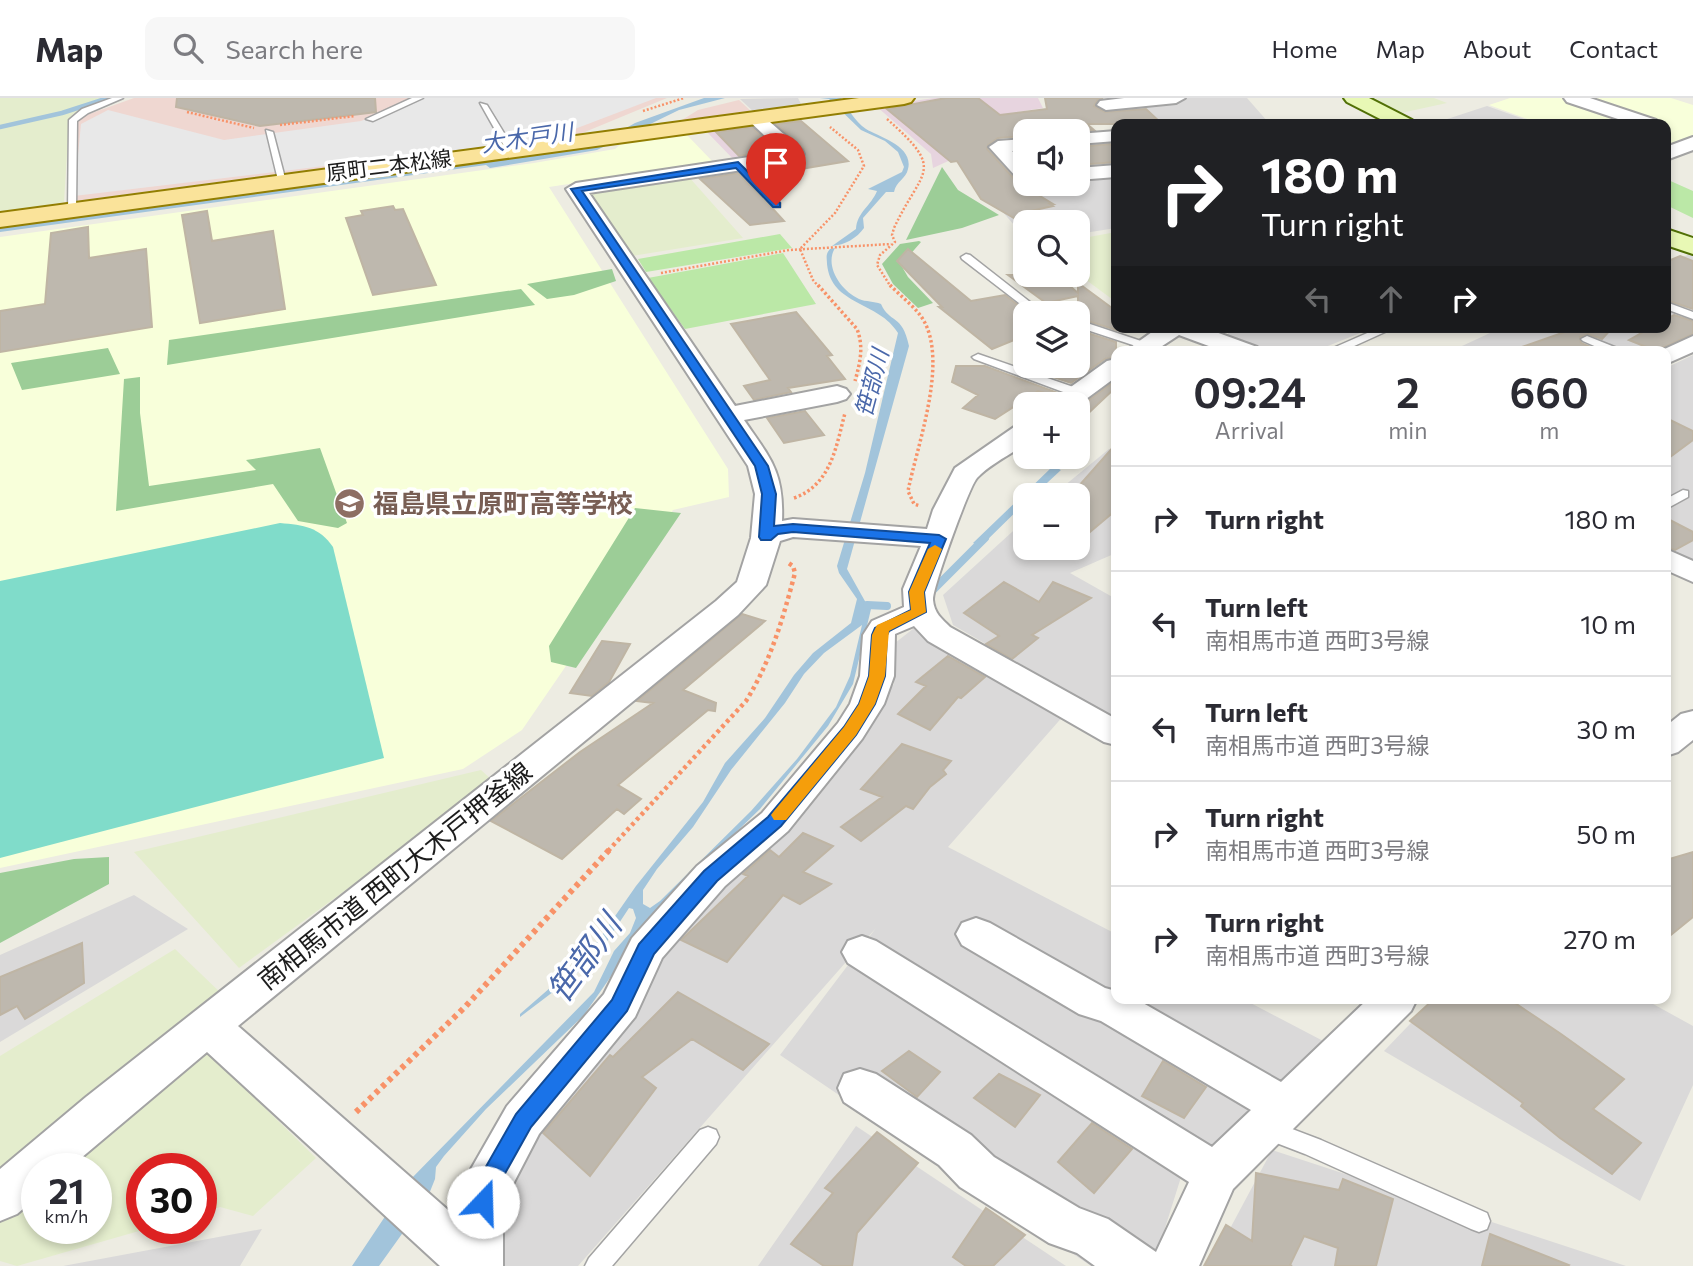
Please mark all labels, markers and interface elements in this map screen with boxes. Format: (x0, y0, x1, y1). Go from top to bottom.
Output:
search box (145, 17, 635, 80)
text: Map (35, 28, 103, 69)
icon: search (169, 29, 207, 67)
text: Search here (225, 33, 363, 64)
text: Home (1272, 34, 1338, 63)
text: Map (1376, 34, 1425, 63)
text: About (1463, 34, 1531, 63)
text: Contact (1569, 34, 1658, 63)
water label: 大木戸川 (479, 116, 577, 157)
map controls (1013, 119, 1090, 560)
button: sound (1013, 119, 1090, 196)
pin (746, 133, 806, 205)
text: 180 m (1261, 143, 1398, 203)
street label: 原町二本松線 (325, 144, 453, 185)
icon: arrive (757, 144, 795, 182)
icon: right (1146, 147, 1237, 238)
text: Turn right (1261, 203, 1404, 243)
button: search (1013, 210, 1090, 287)
icon: left (1299, 280, 1337, 318)
icon: ahead (1372, 280, 1410, 318)
icon: right (1445, 280, 1483, 318)
button: layers (1013, 301, 1090, 378)
water label: 笹部川 (849, 343, 894, 420)
text: 09:24 (1193, 365, 1306, 417)
text: 2 (1396, 365, 1420, 417)
text: 660 (1510, 365, 1589, 417)
button: + (1013, 392, 1090, 469)
text: Arrival (1215, 416, 1284, 444)
text: min (1388, 416, 1427, 444)
text: m (1539, 416, 1559, 444)
button: − (1013, 483, 1090, 560)
school or university icon: 福島県立原町高等学校 (333, 487, 367, 521)
place label: 福島県立原町高等学校 (373, 487, 633, 518)
icon: right (1146, 500, 1184, 538)
text: Turn right (1205, 503, 1324, 534)
text: 180 m (1564, 503, 1636, 534)
text: Turn left (1205, 591, 1308, 622)
icon: left (1146, 605, 1184, 643)
text: 10 m (1580, 608, 1636, 639)
text: 南相馬市道 西町3号線 (1205, 626, 1430, 654)
text: Turn left (1205, 696, 1308, 727)
icon: left (1146, 710, 1184, 748)
text: 30 m (1577, 713, 1636, 744)
text: 南相馬市道 西町3号線 (1205, 731, 1430, 759)
street label: 南相馬市道 西町大木戸押釜線 (251, 755, 537, 995)
text: Turn right (1205, 801, 1324, 832)
icon: right (1146, 815, 1184, 853)
text: 50 m (1576, 818, 1636, 849)
text: 南相馬市道 西町3号線 (1205, 836, 1430, 864)
water label: 笹部川 (537, 903, 630, 1009)
text: Turn right (1205, 906, 1324, 937)
icon: right (1146, 920, 1184, 958)
text: 270 m (1563, 923, 1636, 954)
text: 南相馬市道 西町3号線 (1205, 941, 1430, 969)
speed limit sign: 30 (126, 1153, 217, 1244)
position arrow (446, 1165, 520, 1239)
text: 21 (49, 1168, 84, 1211)
text: km/h (45, 1205, 88, 1227)

